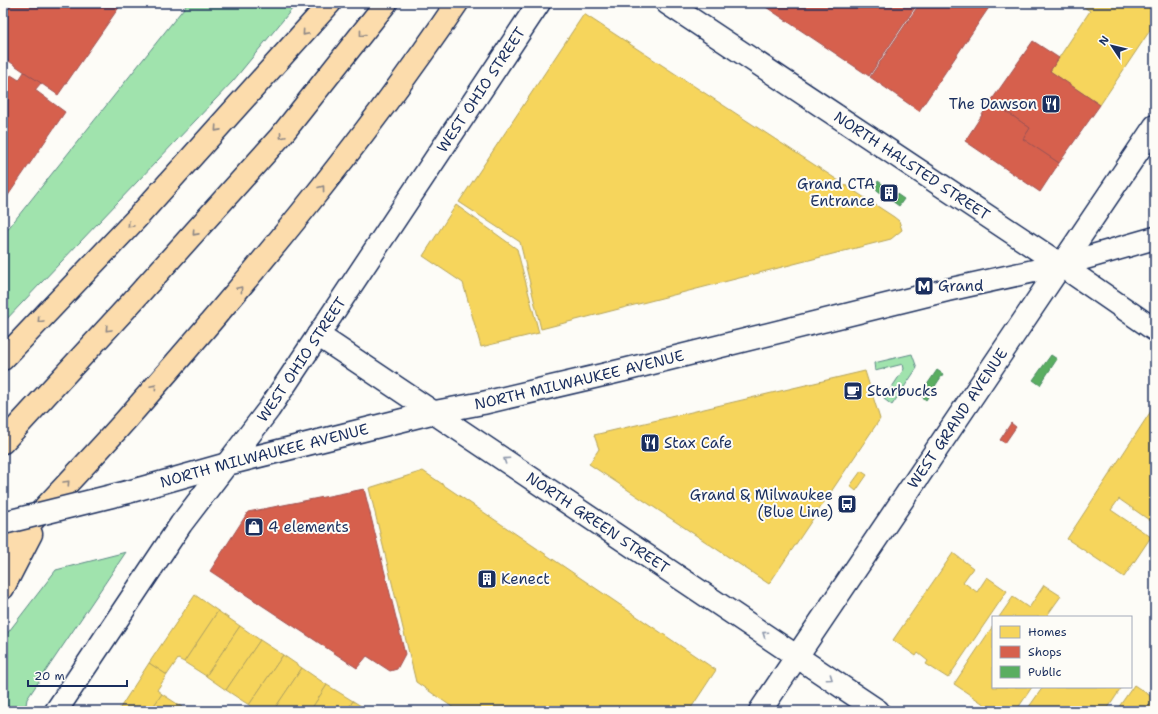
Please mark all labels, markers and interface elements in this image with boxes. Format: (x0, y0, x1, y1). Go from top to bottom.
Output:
street label: WEST OHIO STREET (432, 23, 530, 156)
north arrow (1092, 26, 1132, 66)
one-way arrow (302, 28, 309, 36)
one-way arrow (360, 29, 367, 36)
text: N (1096, 32, 1113, 48)
restaurant icon: The Dawson (1040, 93, 1062, 115)
place label: The Dawson (949, 94, 1037, 114)
street label: NORTH HALSTED STREET (830, 107, 994, 225)
one-way arrow (215, 124, 222, 132)
one-way arrow (279, 131, 286, 138)
place label: Grand CTA Entrance (797, 174, 875, 211)
building icon: Grand CTA Entrance (878, 182, 900, 204)
one-way arrow (317, 185, 324, 192)
one-way arrow (127, 220, 135, 228)
one-way arrow (193, 228, 200, 235)
metro station icon: Grand (913, 275, 935, 297)
place label: Grand (938, 276, 984, 296)
one-way arrow (235, 286, 242, 293)
street label: WEST OHIO STREET (253, 293, 351, 426)
one-way arrow (38, 315, 45, 323)
one-way arrow (105, 324, 112, 332)
street label: WEST GRAND AVENUE (903, 344, 1012, 493)
street label: NORTH MILWAUKEE AVENUE (473, 346, 686, 414)
cafe icon: Starbucks (842, 380, 864, 402)
place label: Starbucks (867, 381, 938, 401)
one-way arrow (150, 384, 157, 392)
street label: NORTH MILWAUKEE AVENUE (158, 419, 371, 492)
restaurant icon: Stax Cafe (639, 432, 661, 454)
place label: Stax Cafe (664, 433, 732, 453)
one-way arrow (503, 457, 510, 465)
street label: NORTH GREEN STREET (522, 468, 673, 578)
one-way arrow (62, 480, 70, 488)
place label: Grand & Milwaukee (Blue Line) (690, 485, 833, 522)
bus stop icon: Grand & Milwaukee (Blue Line) (836, 493, 858, 515)
shop icon: 4 elements (243, 516, 265, 538)
place label: 4 elements (268, 517, 349, 537)
building icon: Kenect (476, 568, 498, 590)
place label: Kenect (501, 569, 550, 589)
legend (992, 616, 1132, 688)
text: Homes (1028, 624, 1067, 640)
one-way arrow (762, 631, 769, 639)
text: Shops (1028, 644, 1062, 660)
scale bar (28, 662, 127, 688)
text: Public (1028, 664, 1062, 680)
text: 20 m (34, 668, 65, 684)
one-way arrow (826, 673, 833, 681)

